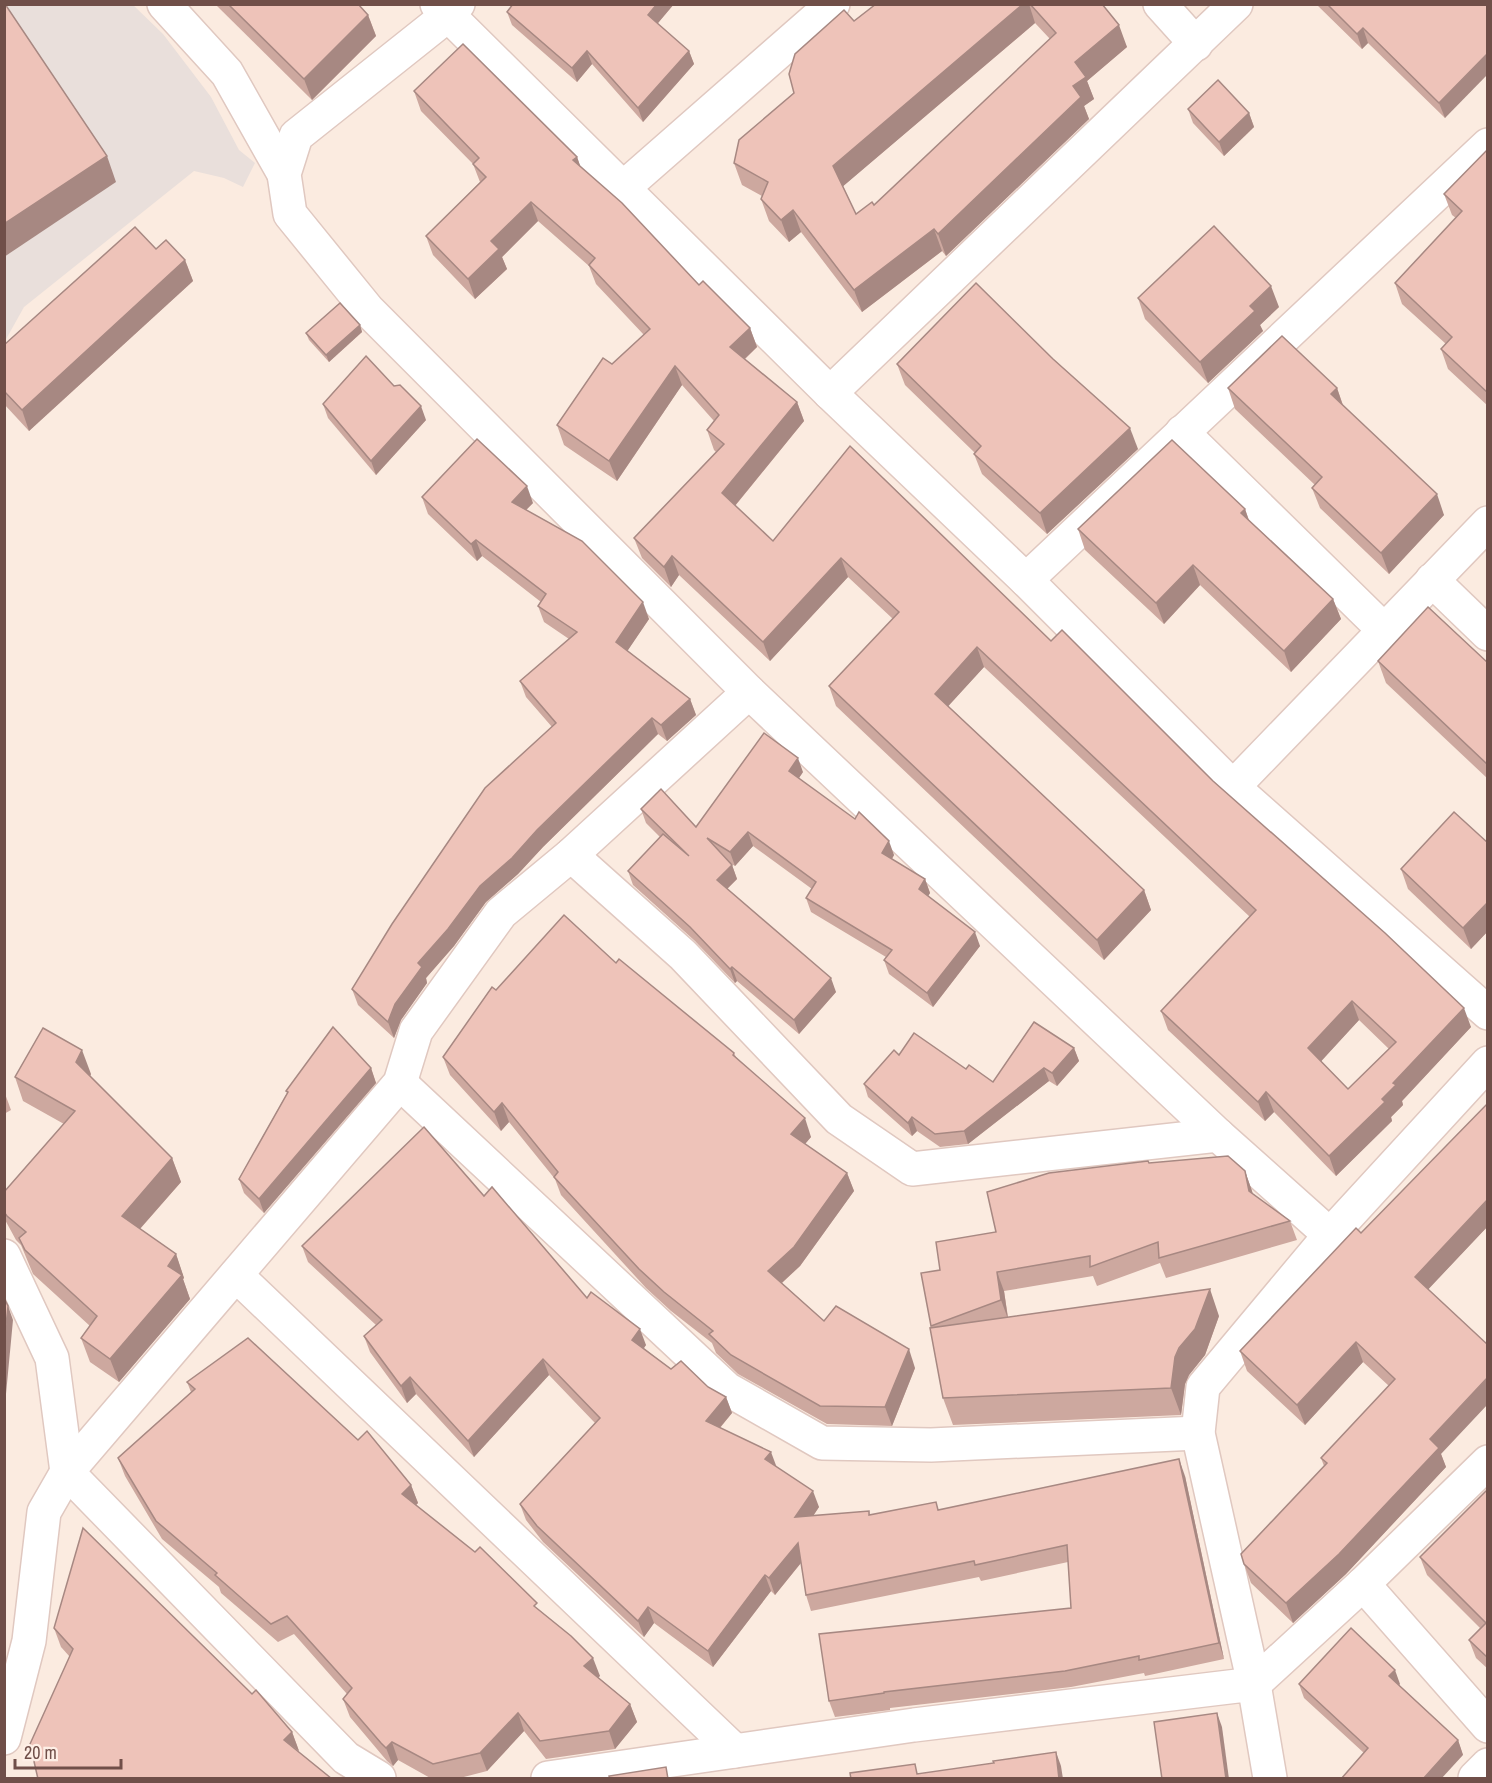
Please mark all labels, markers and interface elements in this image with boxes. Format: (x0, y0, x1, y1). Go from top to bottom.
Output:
scale bar (15, 1732, 122, 1770)
text: 20 m (24, 1740, 57, 1765)

